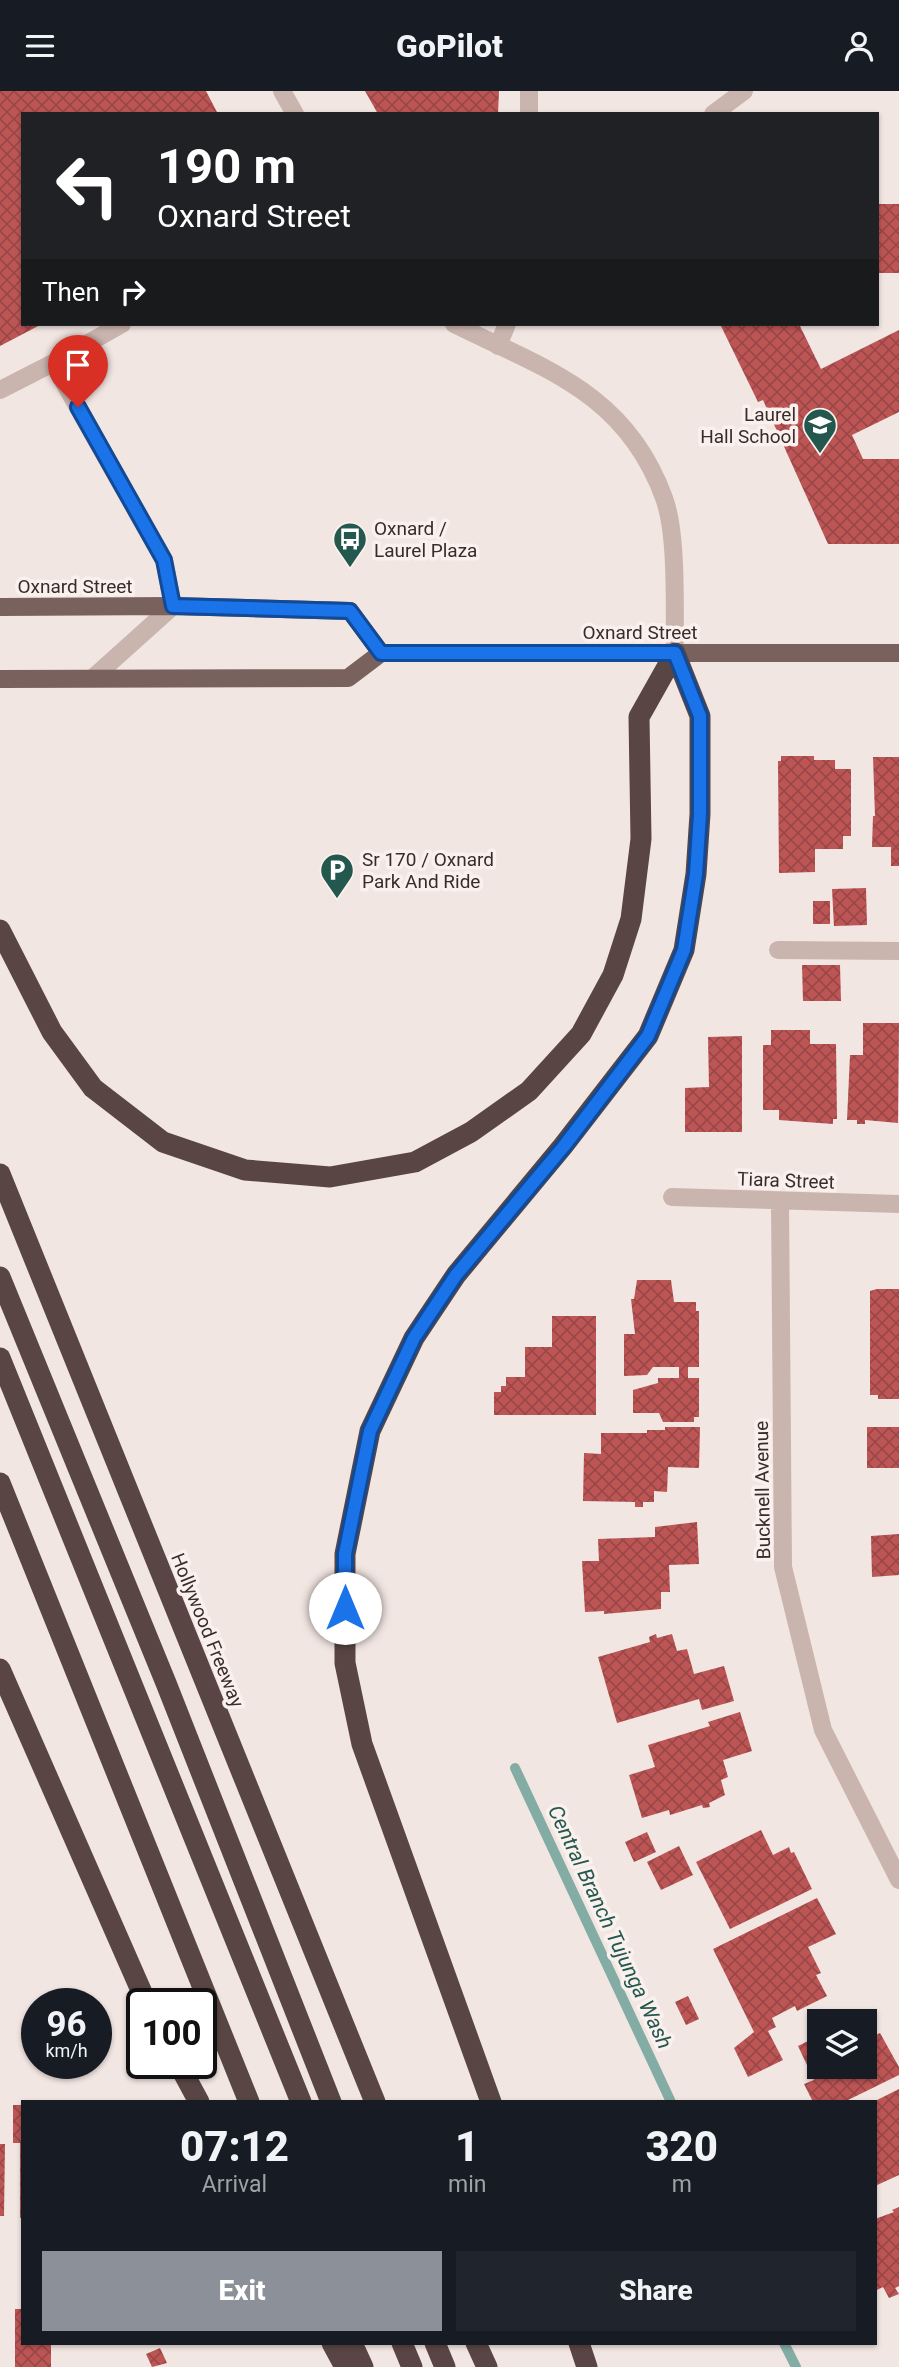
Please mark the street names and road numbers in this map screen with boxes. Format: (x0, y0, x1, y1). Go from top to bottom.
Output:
street label: Oxnard Street (17, 575, 133, 598)
street label: Oxnard Street (582, 621, 698, 644)
street label: Tiara Street (737, 1167, 835, 1194)
street label: Bucknell Avenue (750, 1421, 775, 1559)
street label: Hollywood Freeway (166, 1550, 249, 1711)

